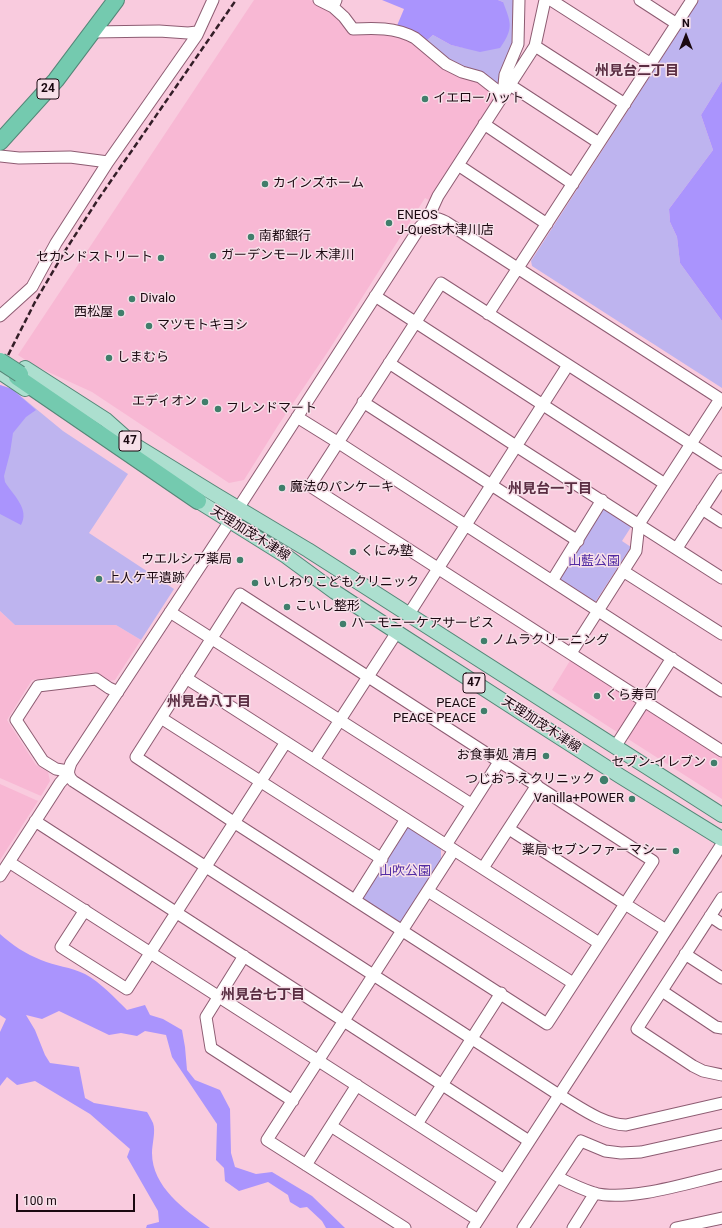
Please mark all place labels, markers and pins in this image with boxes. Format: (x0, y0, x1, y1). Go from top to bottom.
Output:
place label: イエローハット (433, 91, 524, 107)
marker: イエローハット (420, 94, 430, 104)
place label: カインズホーム (273, 176, 364, 192)
marker: カインズホーム (260, 179, 270, 189)
place label: ENEOS J-Quest木津川店 (397, 208, 494, 239)
marker: ENEOS J-Quest木津川店 (384, 218, 394, 228)
place label: 南都銀行 (259, 229, 311, 245)
marker: 南都銀行 (246, 232, 256, 242)
place label: ガーデンモール 木津川 (221, 248, 354, 264)
place label: セカンドストリート (36, 250, 153, 266)
marker: ガーデンモール 木津川 (208, 251, 218, 261)
marker: セカンドストリート (156, 253, 166, 263)
place label: Divalo (140, 291, 176, 307)
marker: Divalo (127, 294, 137, 304)
place label: 西松屋 (74, 305, 113, 321)
marker: 西松屋 (116, 308, 126, 318)
place label: マツモトキヨシ (157, 318, 248, 334)
marker: マツモトキヨシ (144, 321, 154, 331)
place label: しまむら (117, 350, 169, 366)
marker: しまむら (104, 353, 114, 363)
place label: エディオン (132, 394, 197, 410)
marker: エディオン (200, 397, 210, 407)
place label: フレンドマート (226, 401, 317, 417)
marker: フレンドマート (213, 404, 223, 414)
place label: 魔法のパンケーキ (290, 480, 394, 496)
marker: 魔法のパンケーキ (277, 483, 287, 493)
place label: くにみ塾 (361, 544, 413, 560)
marker: くにみ塾 (348, 547, 358, 557)
place label: ウエルシア薬局 (141, 552, 232, 568)
marker: ウエルシア薬局 (235, 555, 245, 565)
place label: 上人ケ平遺跡 (107, 571, 185, 587)
marker: 上人ケ平遺跡 (94, 574, 104, 584)
place label: いしわりこどもクリニック (263, 575, 419, 591)
marker: いしわりこどもクリニック (250, 578, 260, 588)
place label: こいし整形 (295, 599, 360, 615)
marker: こいし整形 (282, 602, 292, 612)
place label: ハーモニーケアサービス (351, 616, 494, 632)
marker: ハーモニーケアサービス (338, 619, 348, 629)
place label: ノムラクリーニング (492, 633, 609, 649)
marker: ノムラクリーニング (479, 636, 489, 646)
place label: くら寿司 (605, 688, 657, 704)
marker: くら寿司 (592, 691, 602, 701)
place label: PEACE PEACE PEACE (393, 696, 476, 727)
marker: PEACE PEACE PEACE (479, 706, 489, 716)
place label: お食事処 清月 (457, 748, 538, 764)
marker: お食事処 清月 (541, 751, 551, 761)
place label: セブン-イレブン (611, 755, 706, 771)
marker: セブン-イレブン (709, 758, 719, 768)
place label: つじおうえクリニック (465, 772, 595, 788)
marker: つじおうえクリニック (598, 774, 610, 786)
place label: Vanilla+POWER (534, 791, 624, 807)
marker: Vanilla+POWER (627, 794, 637, 804)
place label: 薬局 セブンファーマシー (522, 843, 668, 859)
marker: 薬局 セブンファーマシー (671, 846, 681, 856)

